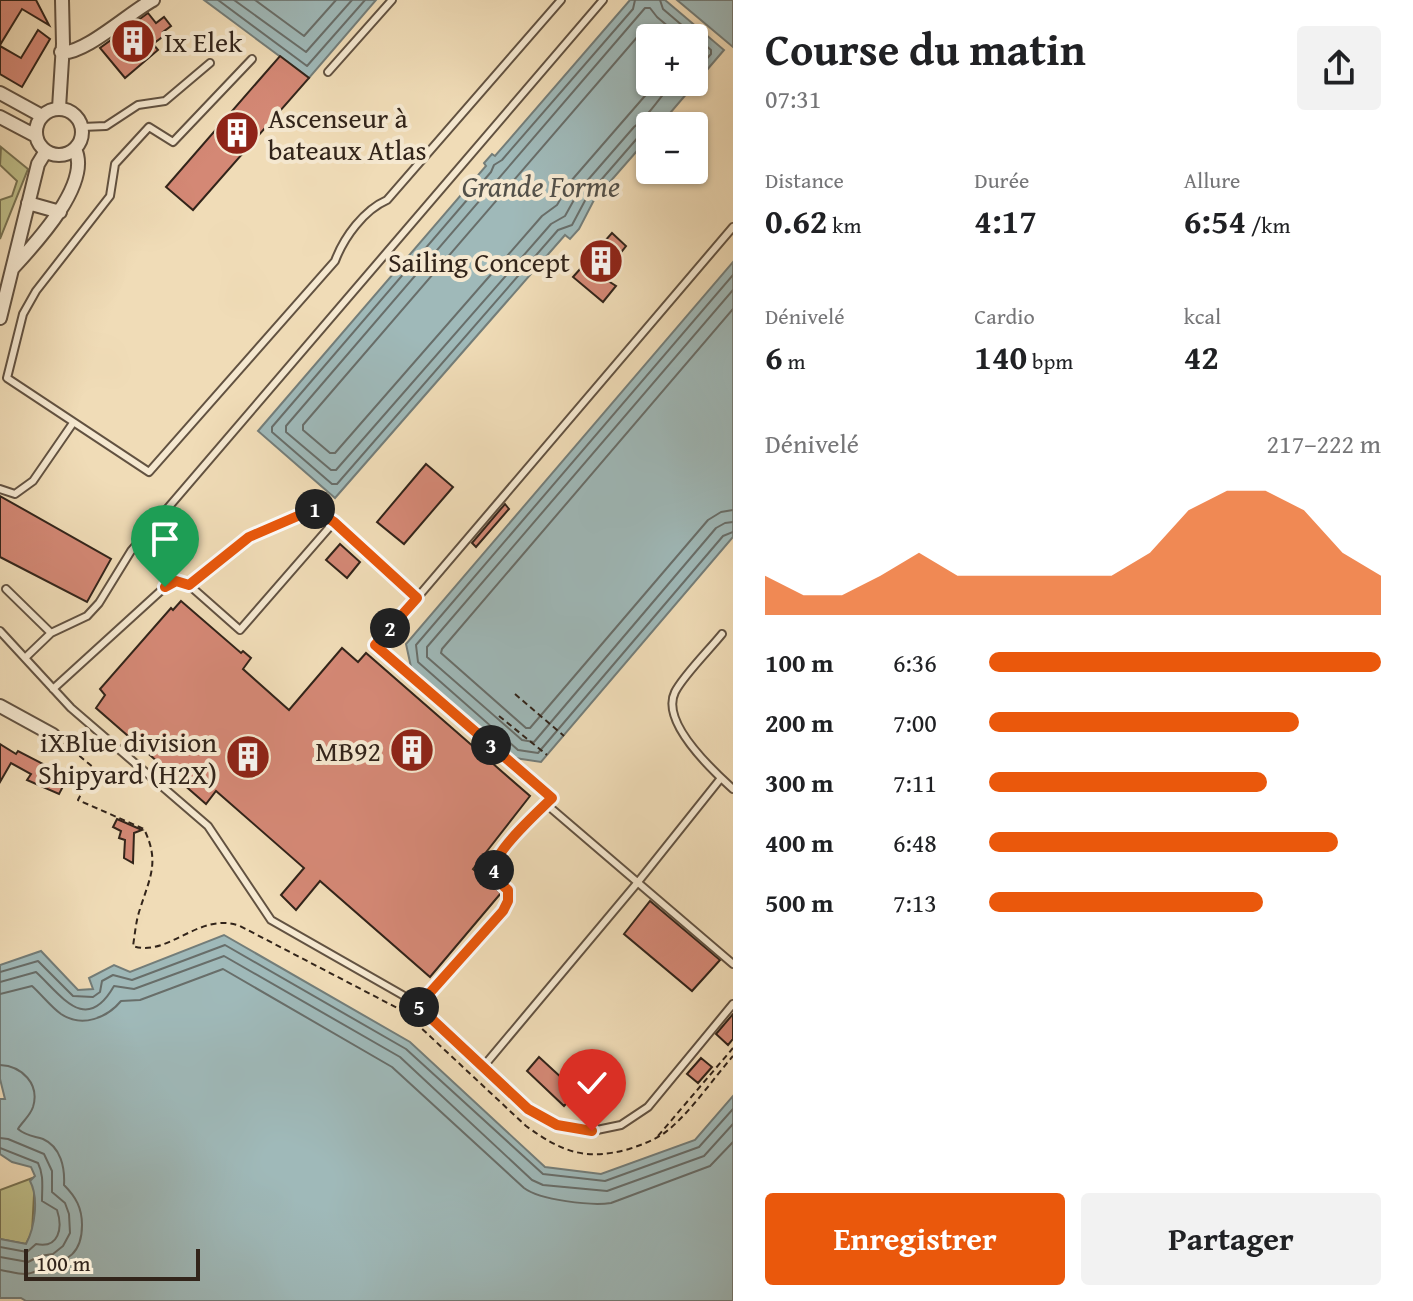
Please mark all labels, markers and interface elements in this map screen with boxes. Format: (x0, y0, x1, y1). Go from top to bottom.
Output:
building icon: Ix Elek (109, 17, 157, 65)
text: Course du matin (765, 17, 1086, 81)
place label: Ix Elek (164, 21, 243, 62)
map controls (636, 24, 708, 184)
button: + (636, 24, 708, 96)
button: share (1297, 26, 1381, 110)
text: 07:31 (765, 79, 821, 118)
place label: Ascenseur à bateaux Atlas (268, 97, 427, 170)
building icon: Ascenseur à bateaux Atlas (213, 109, 261, 157)
button: − (636, 112, 708, 184)
water label: Grande Forme (462, 164, 620, 208)
text: Distance (765, 164, 844, 196)
text: Durée (974, 164, 1029, 196)
text: Allure (1184, 164, 1240, 196)
text: 0.62 (765, 196, 827, 245)
text: 4:17 (974, 196, 1037, 245)
text: 6:54 (1184, 196, 1246, 245)
text: km (827, 209, 861, 241)
text: /km (1246, 209, 1291, 241)
building icon: Sailing Concept (577, 237, 625, 285)
place label: Sailing Concept (388, 241, 570, 282)
text: Dénivelé (765, 300, 844, 332)
text: Cardio (974, 300, 1035, 332)
text: kcal (1184, 300, 1221, 332)
text: 6 (765, 332, 783, 381)
text: 140 (974, 332, 1027, 381)
text: 42 (1184, 332, 1219, 381)
text: m (783, 345, 805, 377)
text: bpm (1027, 345, 1073, 377)
text: Dénivelé (765, 424, 859, 463)
text: 217–222 m (1267, 424, 1381, 463)
pin: 1 (295, 489, 335, 529)
text: 1 (309, 493, 321, 525)
pin (131, 505, 199, 587)
icon: arrive (143, 517, 187, 561)
pin: 2 (370, 608, 410, 648)
text: 2 (384, 612, 396, 644)
text: 100 m (765, 643, 833, 682)
text: 6:36 (893, 643, 937, 682)
text: 200 m (765, 703, 833, 742)
text: 7:00 (893, 703, 937, 742)
place label: iXBlue division Shipyard (H2X) (38, 721, 217, 794)
pin: 3 (471, 725, 511, 765)
building icon: MB92 (388, 726, 436, 774)
text: 3 (485, 729, 497, 761)
place label: MB92 (315, 730, 381, 771)
building icon: iXBlue division Shipyard (H2X) (224, 733, 272, 781)
text: 300 m (765, 763, 833, 802)
text: 7:11 (893, 763, 937, 802)
text: 400 m (765, 823, 833, 862)
text: 6:48 (893, 823, 937, 862)
pin: 4 (474, 850, 514, 890)
text: 4 (488, 854, 500, 886)
text: 500 m (765, 883, 833, 922)
text: 7:13 (893, 883, 937, 922)
pin: 5 (399, 987, 439, 1027)
text: 5 (413, 991, 425, 1023)
pin (558, 1049, 626, 1131)
icon: check (570, 1061, 614, 1105)
button: Enregistrer (765, 1193, 1065, 1285)
button: Partager (1081, 1193, 1381, 1285)
scale bar (24, 1245, 200, 1281)
text: 100 m (36, 1247, 91, 1279)

